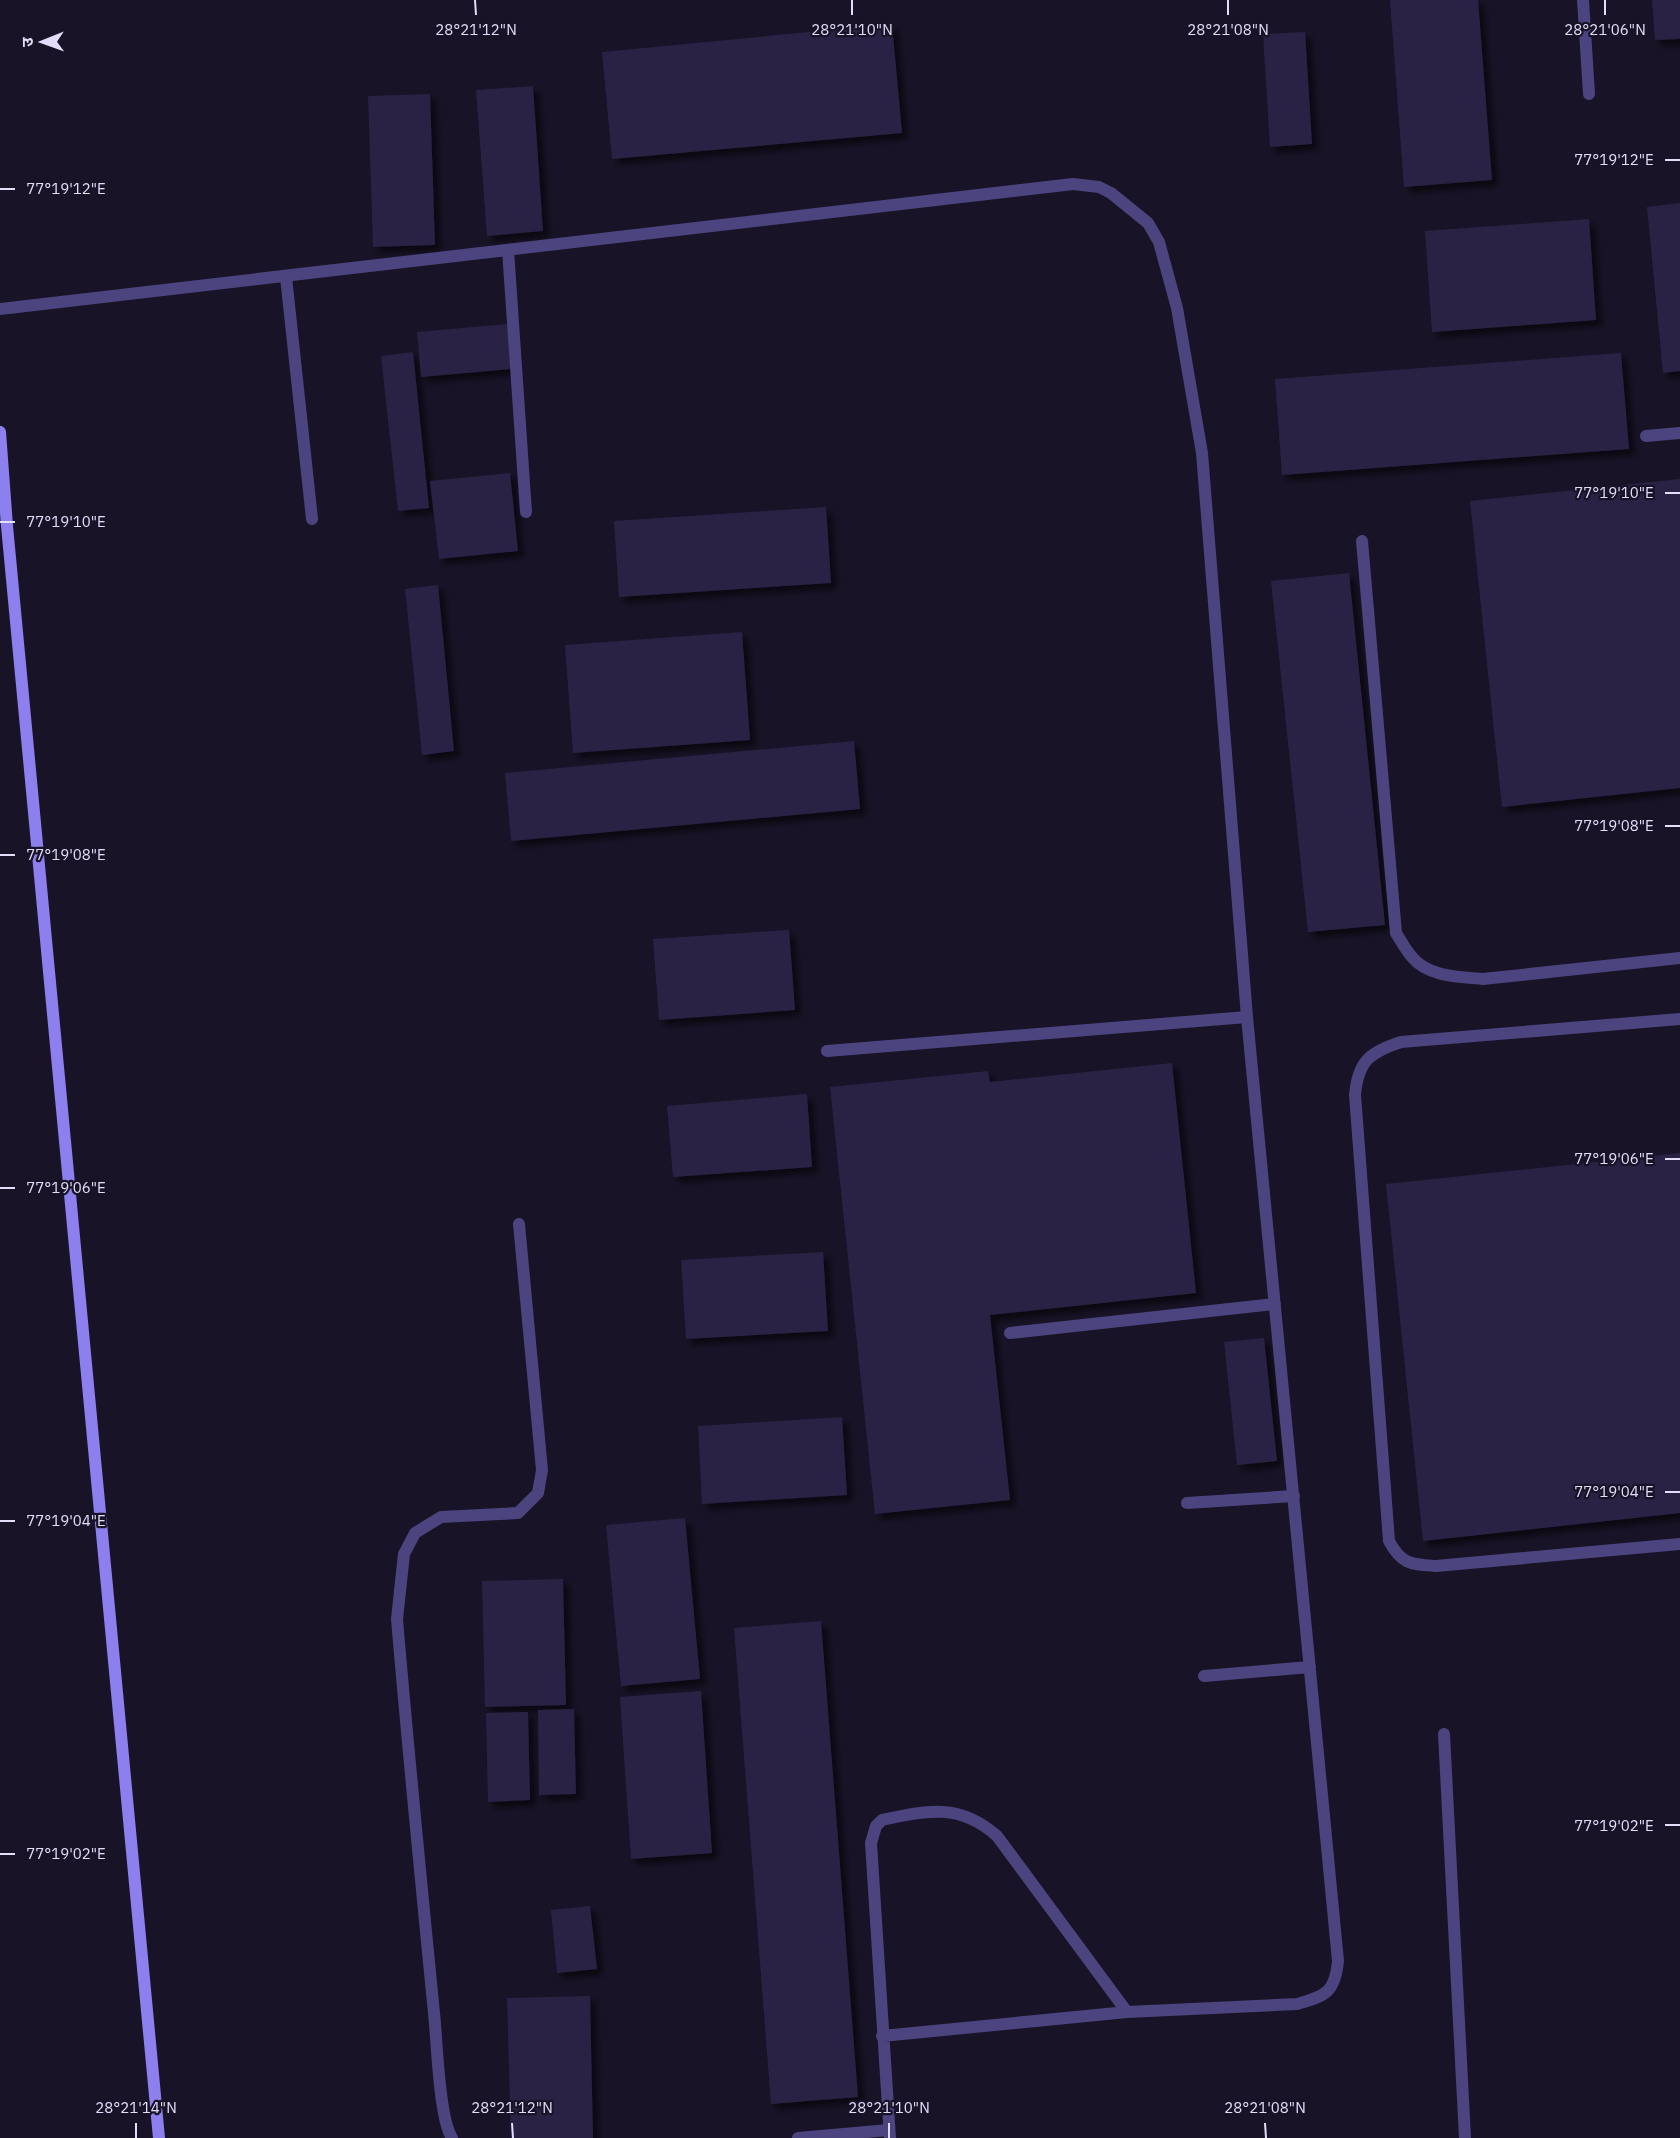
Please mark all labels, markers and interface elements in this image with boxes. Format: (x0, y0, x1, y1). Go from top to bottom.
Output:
north arrow (12, 12, 72, 72)
text: 28°21'12"N (435, 20, 517, 39)
text: 28°21'10"N (811, 20, 893, 39)
text: 28°21'08"N (1187, 20, 1269, 39)
text: 28°21'06"N (1564, 20, 1646, 39)
text: उ (17, 37, 37, 47)
text: 77°19'12"E (1574, 150, 1654, 169)
text: 77°19'12"E (26, 179, 106, 198)
text: 77°19'10"E (1574, 483, 1654, 502)
text: 77°19'10"E (26, 512, 106, 531)
text: 77°19'08"E (1574, 816, 1654, 835)
text: 77°19'08"E (26, 845, 106, 864)
text: 77°19'06"E (1574, 1149, 1654, 1168)
text: 77°19'06"E (26, 1178, 106, 1197)
text: 77°19'04"E (1574, 1482, 1654, 1501)
text: 77°19'04"E (26, 1511, 106, 1530)
text: 77°19'02"E (1574, 1816, 1654, 1835)
text: 77°19'02"E (26, 1844, 106, 1863)
text: 28°21'14"N (95, 2098, 177, 2117)
text: 28°21'12"N (471, 2098, 553, 2117)
text: 28°21'10"N (848, 2098, 930, 2117)
text: 28°21'08"N (1224, 2098, 1306, 2117)

